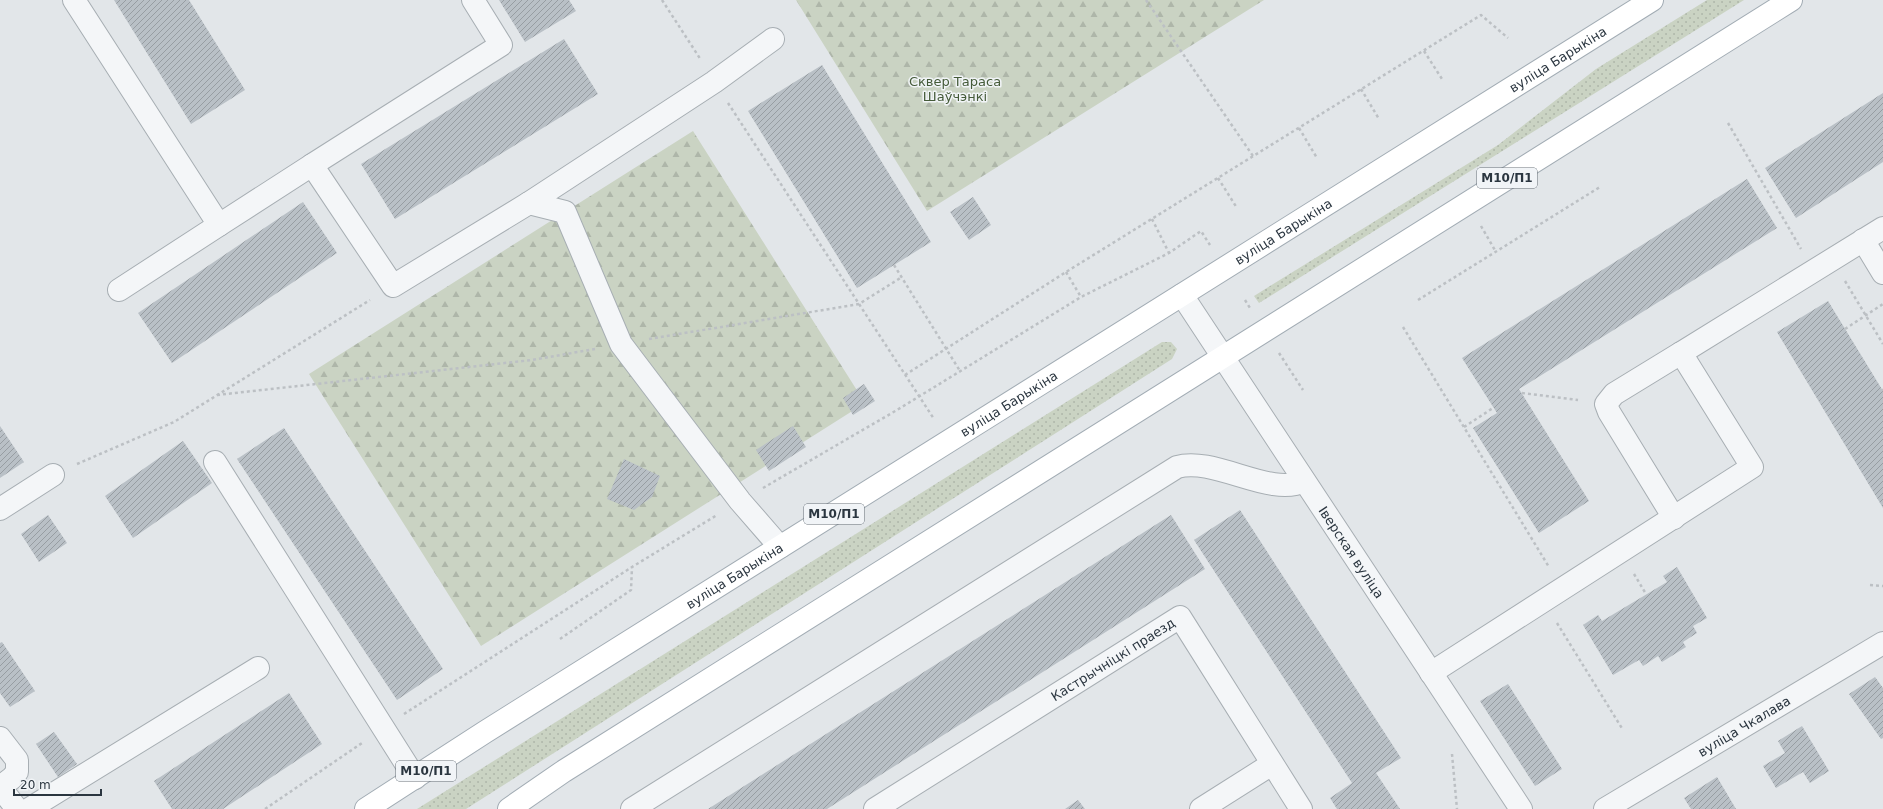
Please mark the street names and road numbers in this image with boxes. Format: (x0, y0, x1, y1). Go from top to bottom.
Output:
street label: вуліца Барыкіна (1506, 23, 1609, 95)
road number: М10/П1 (1477, 168, 1537, 188)
street label: вуліца Барыкіна (1232, 195, 1335, 267)
street label: вуліца Барыкіна (957, 367, 1060, 439)
street label: Іверская вуліца (1316, 503, 1387, 601)
road number: М10/П1 (804, 504, 864, 524)
street label: вуліца Барыкіна (683, 540, 786, 612)
street label: Кастрычніцкі праезд (1048, 615, 1177, 704)
street label: вуліца Чкалава (1695, 693, 1793, 759)
road number: М10/П1 (396, 761, 456, 781)

